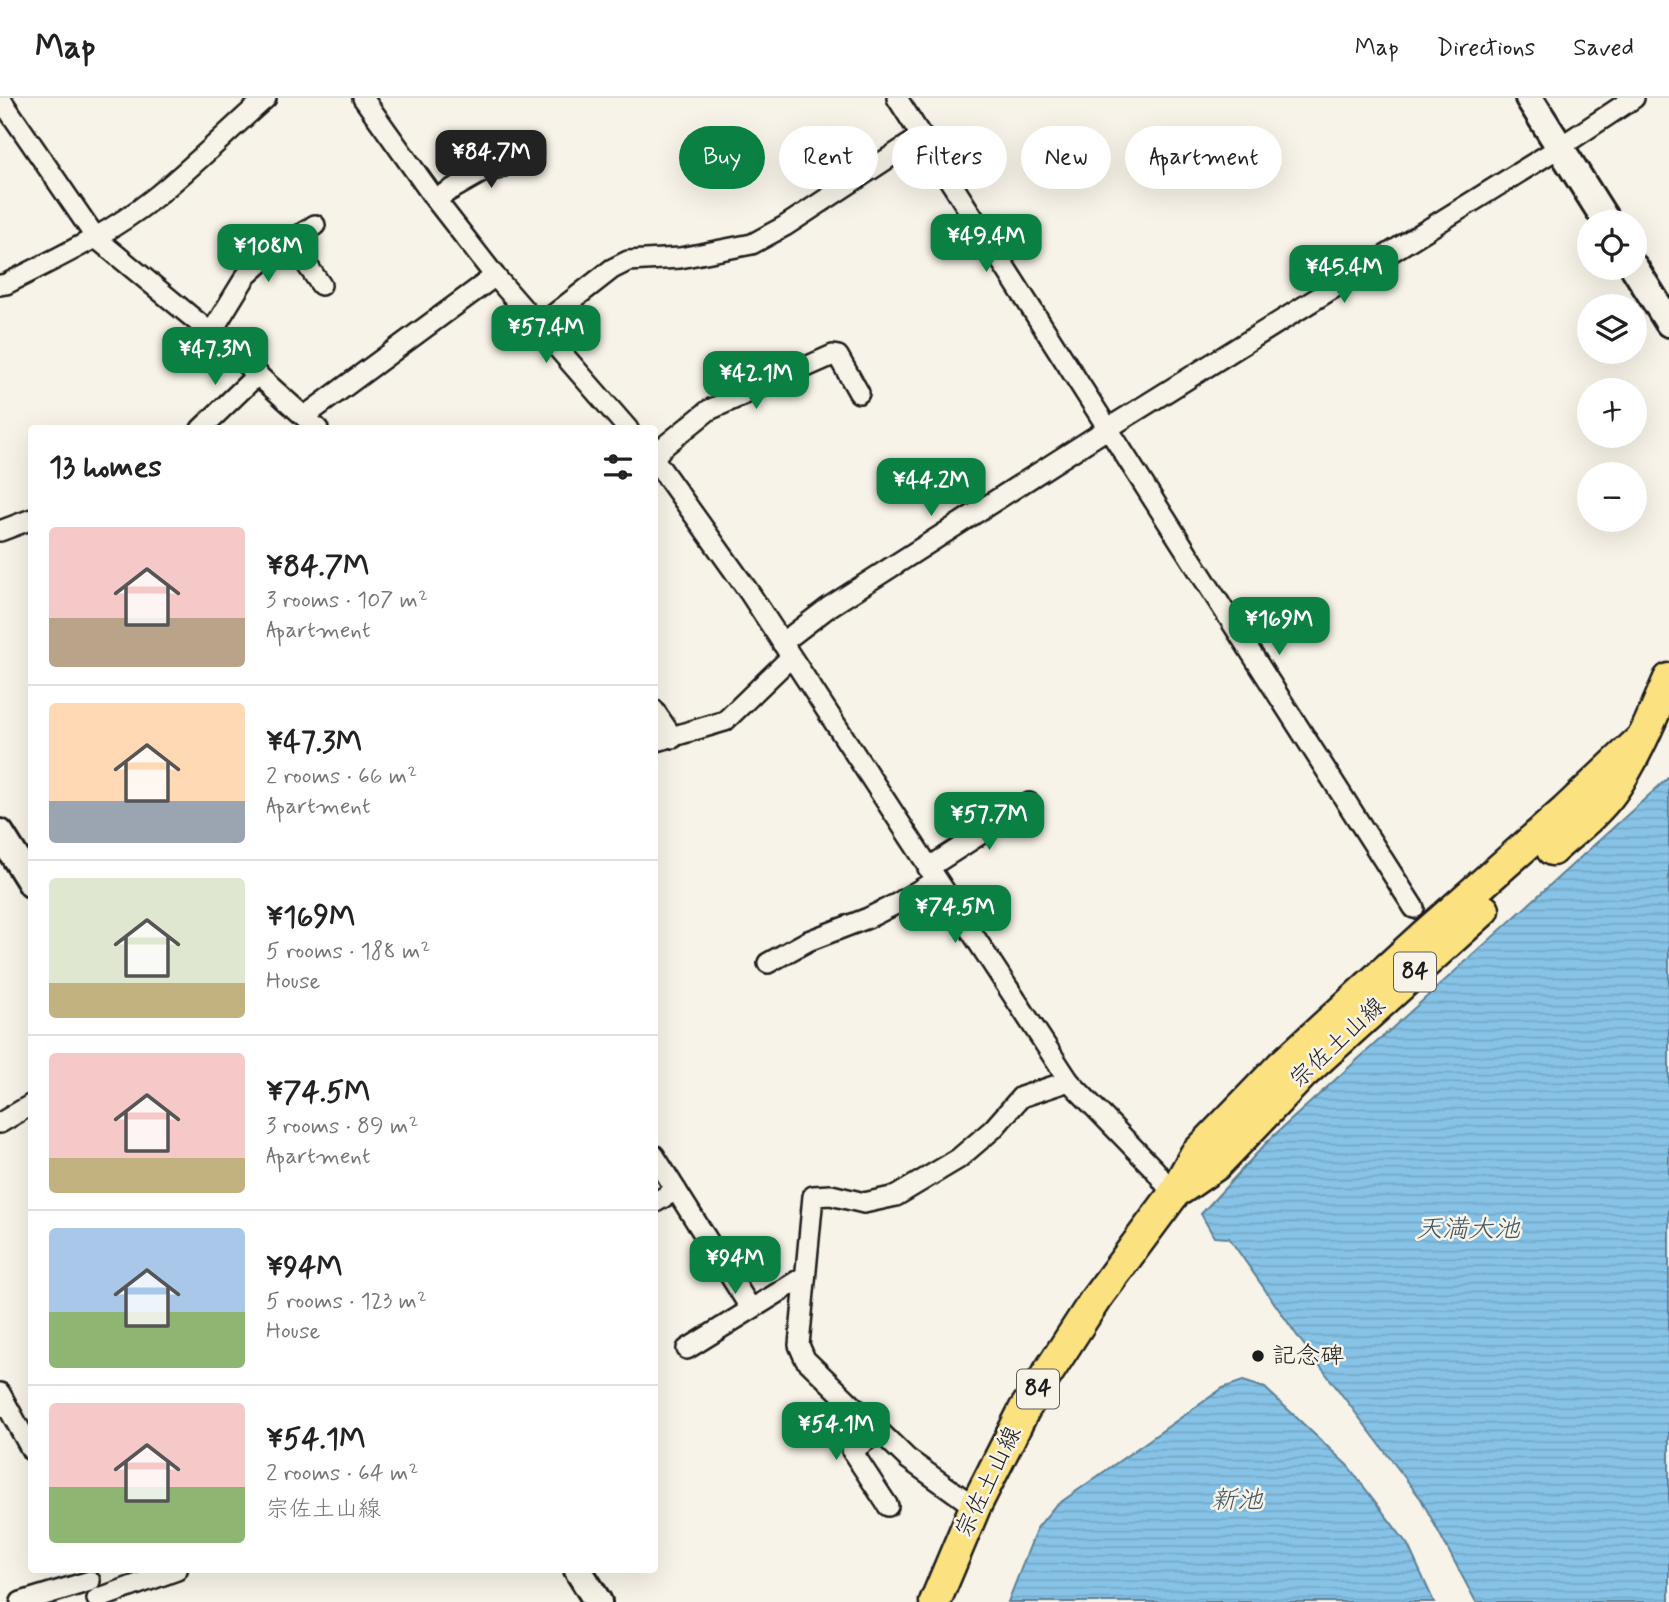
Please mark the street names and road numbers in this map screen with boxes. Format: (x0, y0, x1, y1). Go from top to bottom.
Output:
road number: 84 (1394, 952, 1436, 992)
street label: 宗佐土山線 (1284, 991, 1392, 1095)
road number: 84 (1017, 1370, 1059, 1408)
street label: 宗佐土山線 (949, 1421, 1029, 1543)

